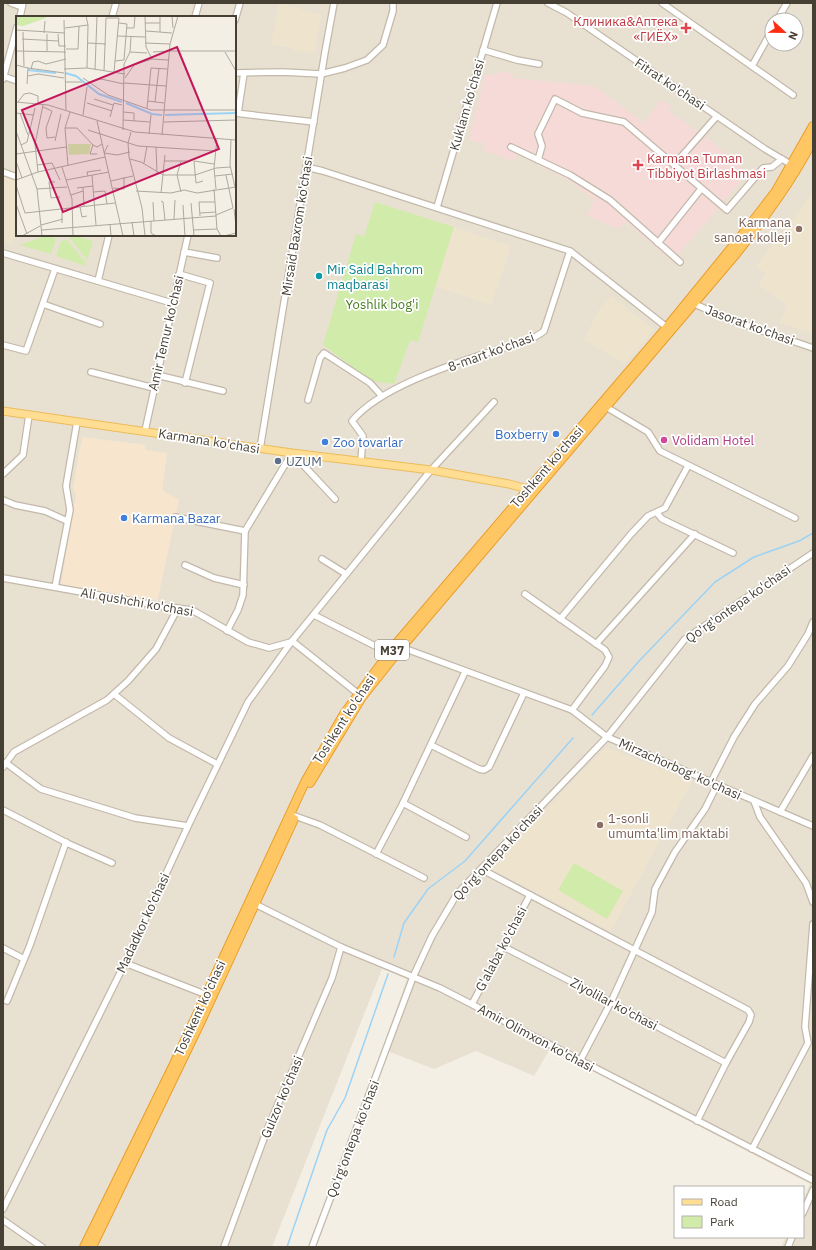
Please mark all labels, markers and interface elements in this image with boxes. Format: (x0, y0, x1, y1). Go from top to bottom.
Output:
north arrow (764, 12, 804, 52)
place label: Клиника&Аптека «ГИЁХ» (573, 13, 678, 45)
inset map (16, 16, 236, 236)
marker: Клиника&Аптека «ГИЁХ» (681, 23, 691, 33)
text: N (785, 29, 801, 42)
street label: Fitrat ko'chasi (632, 54, 708, 114)
street label: Kuklam ko'chasi (446, 57, 488, 153)
place label: Karmana Tuman Tibbiyot Birlashmasi (647, 150, 766, 182)
street label: Mirsaid Baxrom ko'chasi (278, 155, 316, 297)
marker: Karmana Tuman Tibbiyot Birlashmasi (632, 159, 644, 171)
place label: Karmana sanoat kolleji (714, 214, 791, 246)
marker: Karmana sanoat kolleji (794, 224, 804, 234)
place label: Mir Said Bahrom maqbarasi (327, 261, 423, 293)
marker: Mir Said Bahrom maqbarasi (314, 271, 324, 281)
street label: Amir Temur ko'chasi (144, 274, 188, 392)
park label: Yoshlik bog'i (346, 296, 418, 313)
street label: Jasorat ko'chasi (703, 301, 797, 349)
street label: 8-mart ko'chasi (445, 328, 537, 376)
street label: Toshkent ko'chasi (507, 422, 587, 512)
street label: Karmana ko'chasi (157, 425, 261, 457)
place label: Boxberry (495, 426, 549, 443)
marker: Boxberry (551, 429, 561, 439)
place label: Volidam Hotel (672, 432, 755, 449)
place label: Zoo tovarlar (333, 434, 403, 451)
marker: Volidam Hotel (659, 435, 669, 445)
marker: Zoo tovarlar (320, 437, 330, 447)
place label: UZUM (286, 453, 322, 470)
marker: UZUM (273, 456, 283, 466)
place label: Karmana Bazar (132, 510, 221, 527)
marker: Karmana Bazar (119, 513, 129, 523)
street label: Qo'rg'ontepa ko'chasi (682, 561, 794, 647)
street label: Ali qushchi ko'chasi (79, 584, 195, 620)
road number: M37 (375, 640, 409, 660)
street label: Toshkent ko'chasi (309, 671, 379, 767)
street label: Mirzachorbog' ko'chasi (616, 734, 744, 804)
street label: Qo'rg'ontepa ko'chasi (449, 802, 547, 904)
place label: 1-sonli umumta'lim maktabi (608, 810, 728, 842)
marker: 1-sonli umumta'lim maktabi (595, 820, 605, 830)
street label: Madadkor ko'chasi (112, 870, 174, 976)
street label: G'alaba ko'chasi (471, 904, 531, 994)
street label: Toshkent ko'chasi (170, 958, 230, 1058)
street label: Ziyolilar ko'chasi (567, 974, 661, 1034)
street label: Amir Olimxon ko'chasi (475, 1000, 597, 1076)
street label: Gulzor ko'chasi (257, 1053, 307, 1141)
street label: Qo'rg'ontepa ko'chasi (323, 1078, 383, 1200)
legend (674, 1186, 804, 1238)
text: Road (710, 1194, 738, 1209)
text: Park (710, 1214, 735, 1229)

